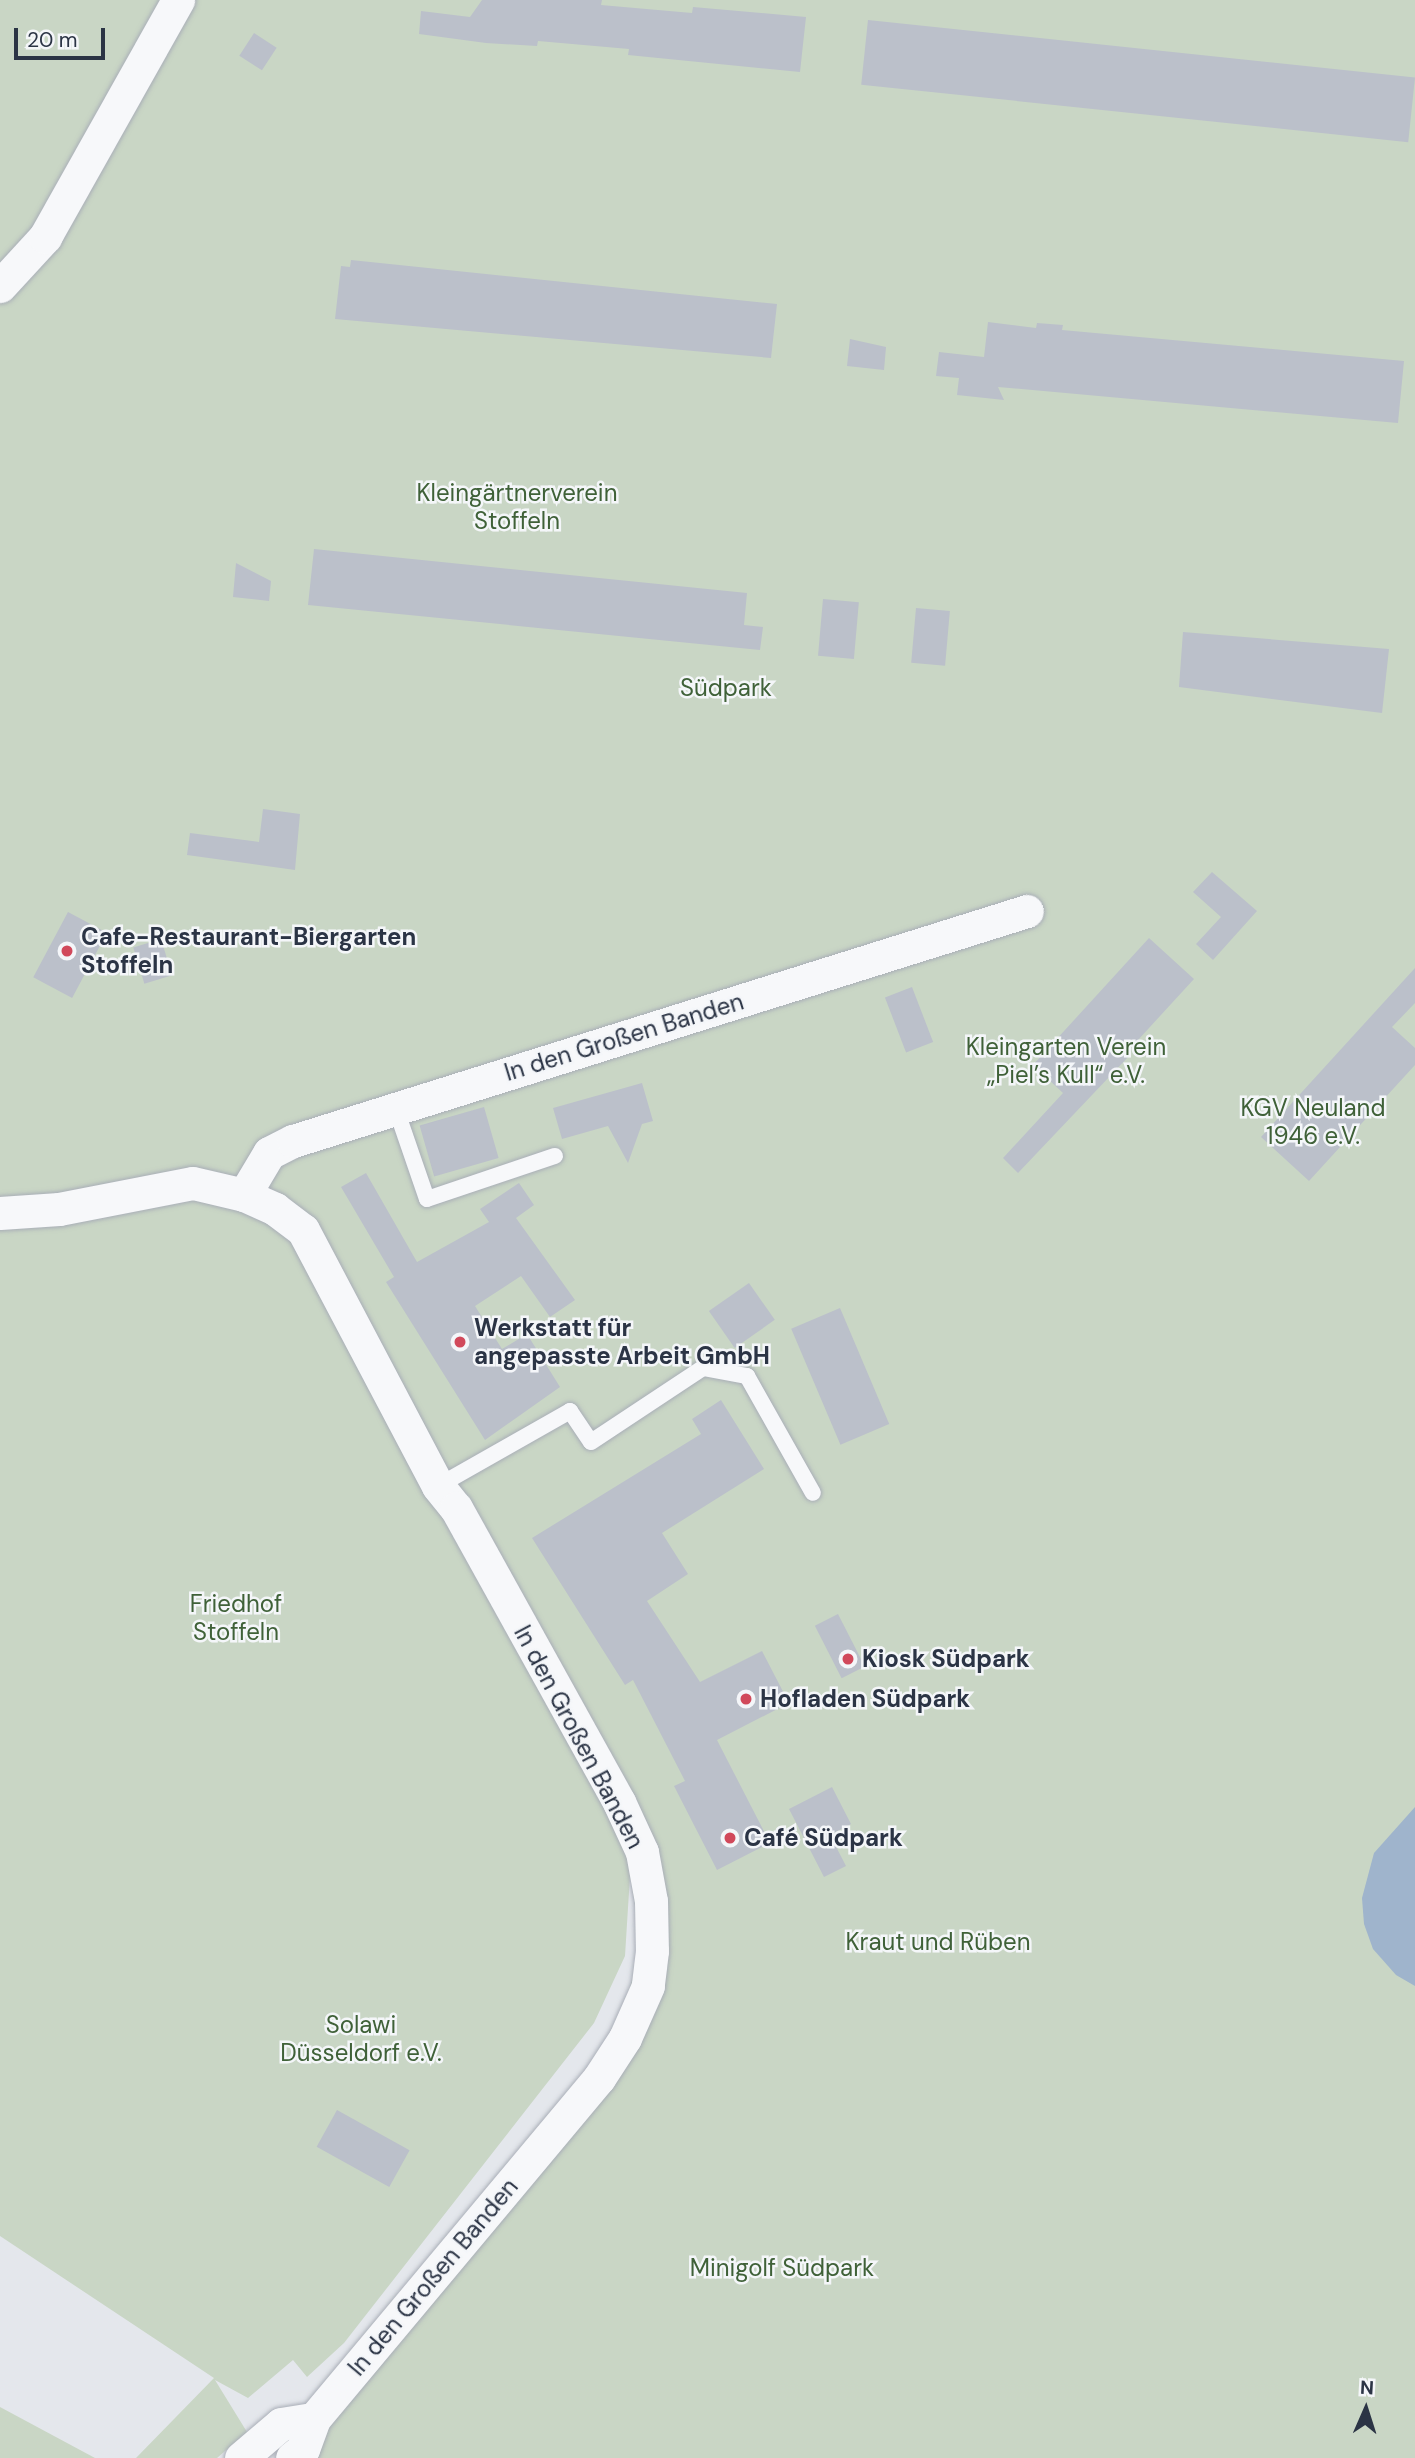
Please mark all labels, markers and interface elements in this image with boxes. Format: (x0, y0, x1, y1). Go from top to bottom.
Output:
scale bar (18, 14, 108, 58)
text: 20 m (27, 26, 78, 54)
park label: Kleingärtnerverein Stoffeln (417, 479, 617, 535)
park label: Südpark (680, 674, 772, 702)
place label: Cafe-Restaurant-Biergarten Stoffeln (81, 923, 416, 979)
marker: Cafe-Restaurant-Biergarten Stoffeln (59, 943, 75, 959)
street label: In den Großen Banden (501, 987, 747, 1087)
park label: Kleingarten Verein „Piel’s Kull“ e.V. (966, 1033, 1166, 1089)
park label: KGV Neuland 1946 e.V. (1241, 1094, 1385, 1150)
place label: Werkstatt für angepasste Arbeit GmbH (474, 1314, 770, 1370)
marker: Werkstatt für angepasste Arbeit GmbH (452, 1334, 468, 1350)
park label: Friedhof Stoffeln (190, 1590, 282, 1646)
street label: In den Großen Banden (508, 1621, 650, 1853)
place label: Kiosk Südpark (862, 1645, 1030, 1673)
marker: Kiosk Südpark (840, 1651, 856, 1667)
place label: Hofladen Südpark (760, 1685, 970, 1713)
marker: Hofladen Südpark (738, 1691, 754, 1707)
place label: Café Südpark (744, 1824, 903, 1852)
marker: Café Südpark (722, 1830, 738, 1846)
park label: Kraut und Rüben (846, 1928, 1030, 1956)
park label: Solawi Düsseldorf e.V. (280, 2011, 442, 2067)
street label: In den Großen Banden (342, 2173, 524, 2381)
park label: Minigolf Südpark (690, 2254, 874, 2282)
north arrow (1331, 2374, 1401, 2444)
text: N (1360, 2375, 1375, 2400)

